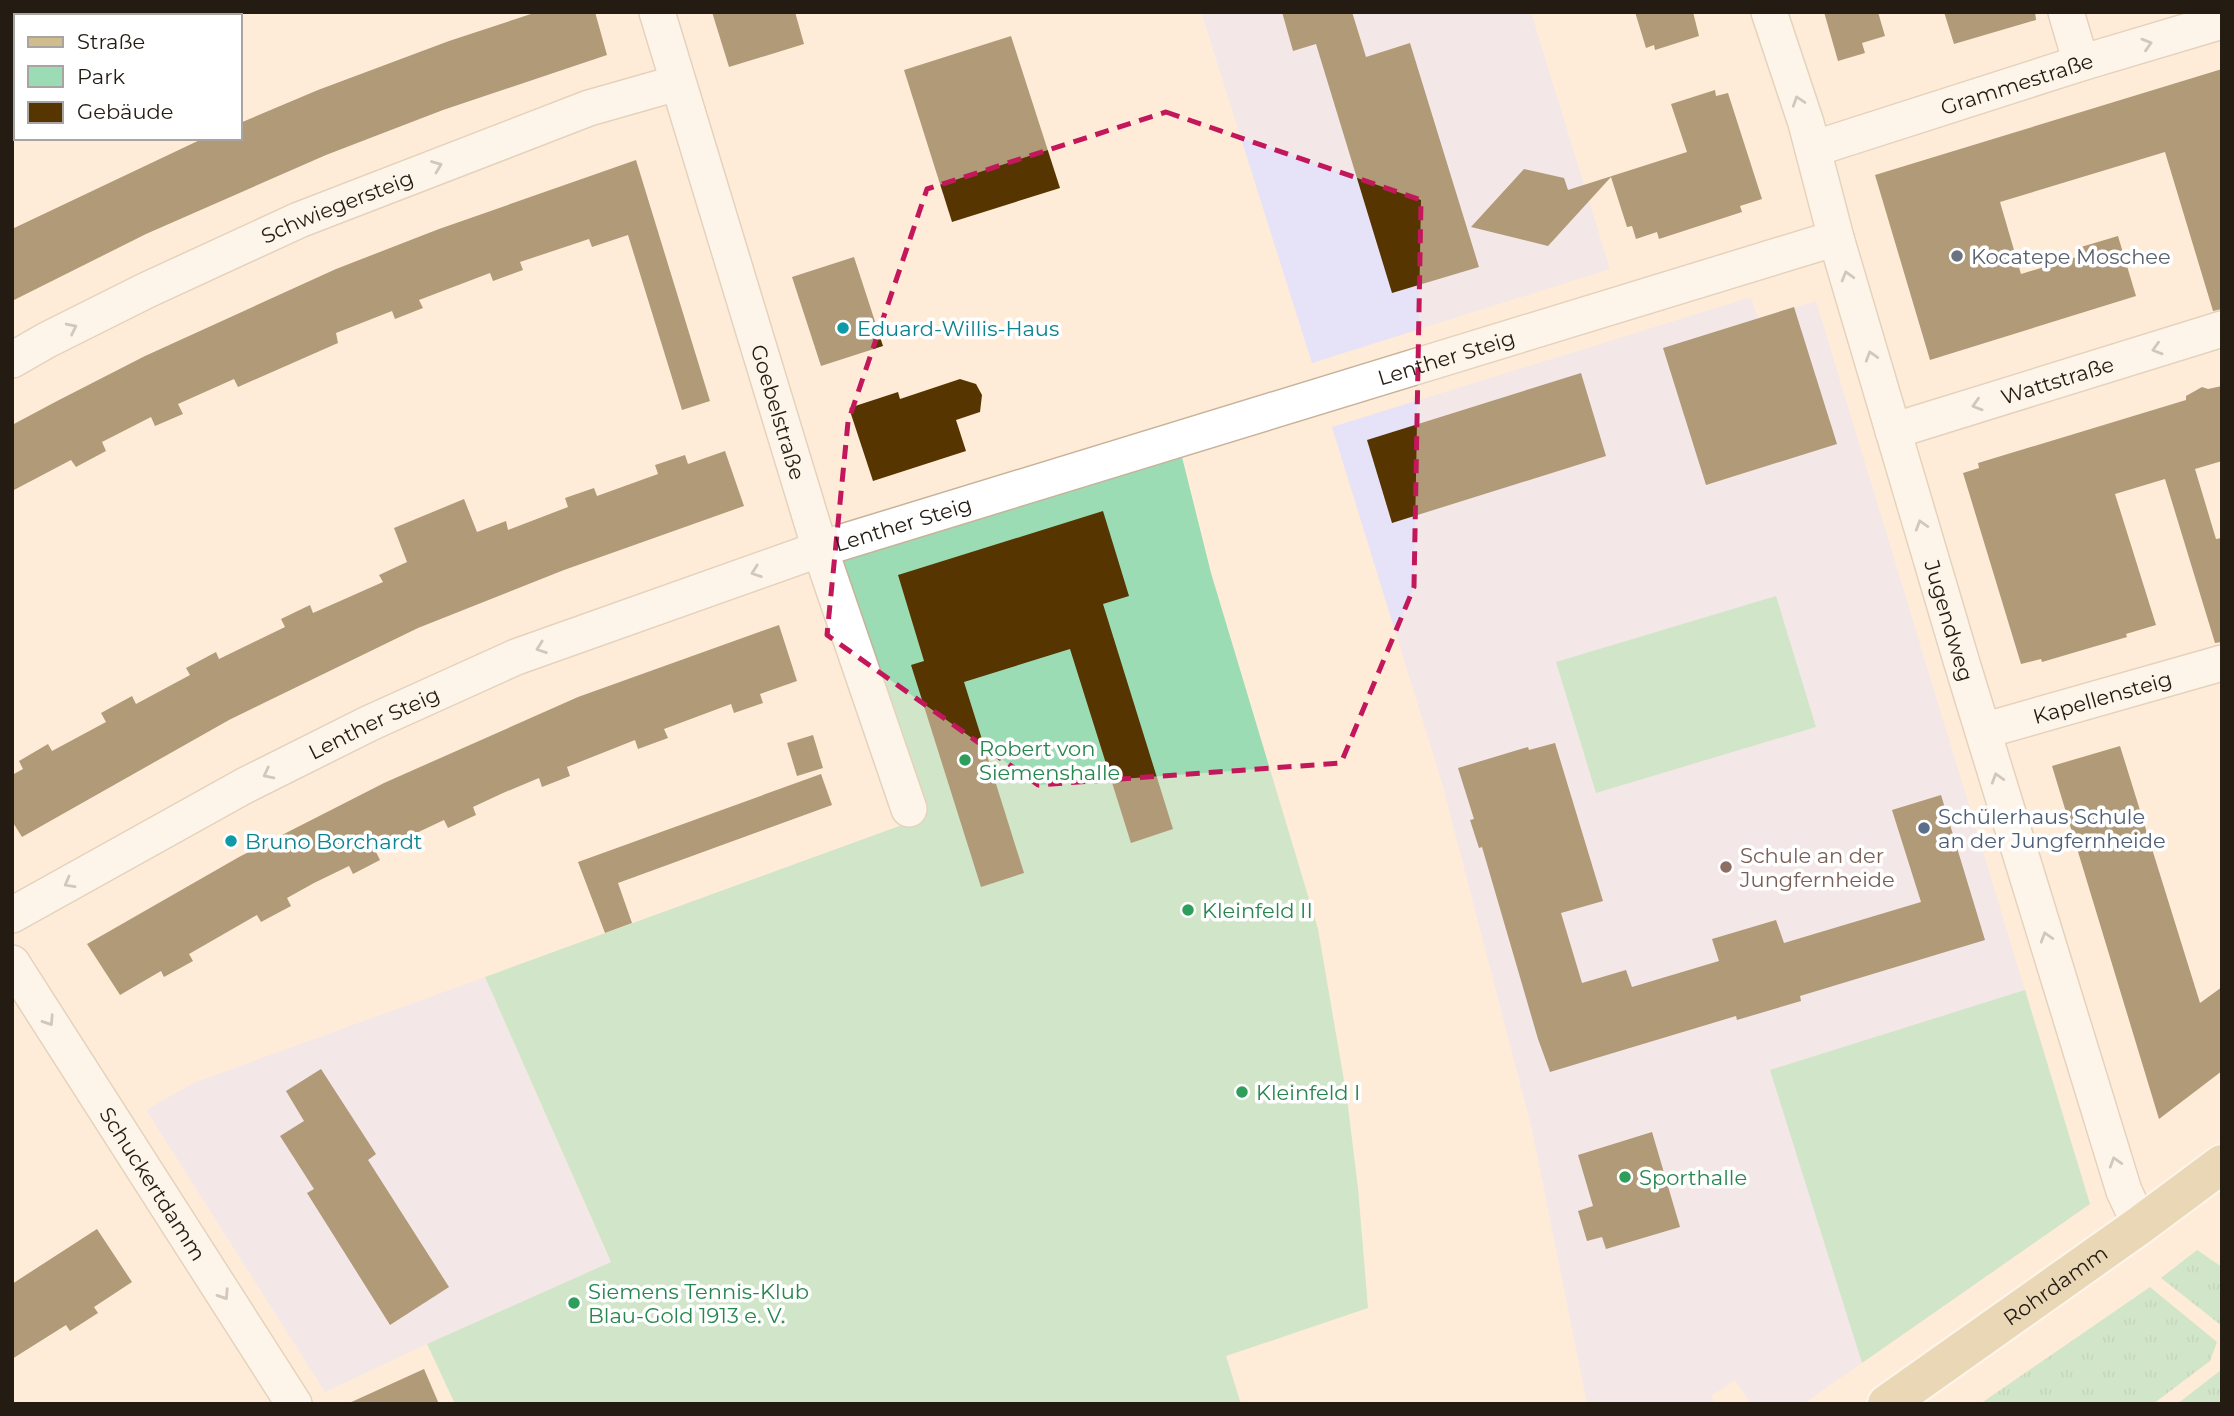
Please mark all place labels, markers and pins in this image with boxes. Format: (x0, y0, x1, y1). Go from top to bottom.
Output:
place label: Kocatepe Moschee (1971, 244, 2171, 269)
marker: Kocatepe Moschee (1949, 248, 1965, 264)
place label: Eduard-Willis-Haus (857, 316, 1059, 341)
marker: Eduard-Willis-Haus (835, 320, 851, 336)
place label: Robert von Siemenshalle (979, 736, 1120, 785)
marker: Robert von Siemenshalle (957, 752, 973, 768)
place label: Schülerhaus Schule an der Jungfernheide (1938, 804, 2166, 853)
marker: Schülerhaus Schule an der Jungfernheide (1916, 820, 1932, 836)
place label: Bruno Borchardt (245, 829, 422, 854)
marker: Bruno Borchardt (223, 833, 239, 849)
place label: Schule an der Jungfernheide (1739, 843, 1895, 892)
marker: Schule an der Jungfernheide (1718, 859, 1734, 875)
place label: Kleinfeld II (1202, 898, 1313, 923)
marker: Kleinfeld II (1180, 902, 1196, 918)
place label: Kleinfeld I (1256, 1080, 1360, 1105)
marker: Kleinfeld I (1234, 1084, 1250, 1100)
place label: Sporthalle (1639, 1165, 1747, 1190)
marker: Sporthalle (1617, 1169, 1633, 1185)
place label: Siemens Tennis-Klub Blau-Gold 1913 e. V. (588, 1279, 809, 1328)
marker: Siemens Tennis-Klub Blau-Gold 1913 e. V. (566, 1295, 582, 1311)

